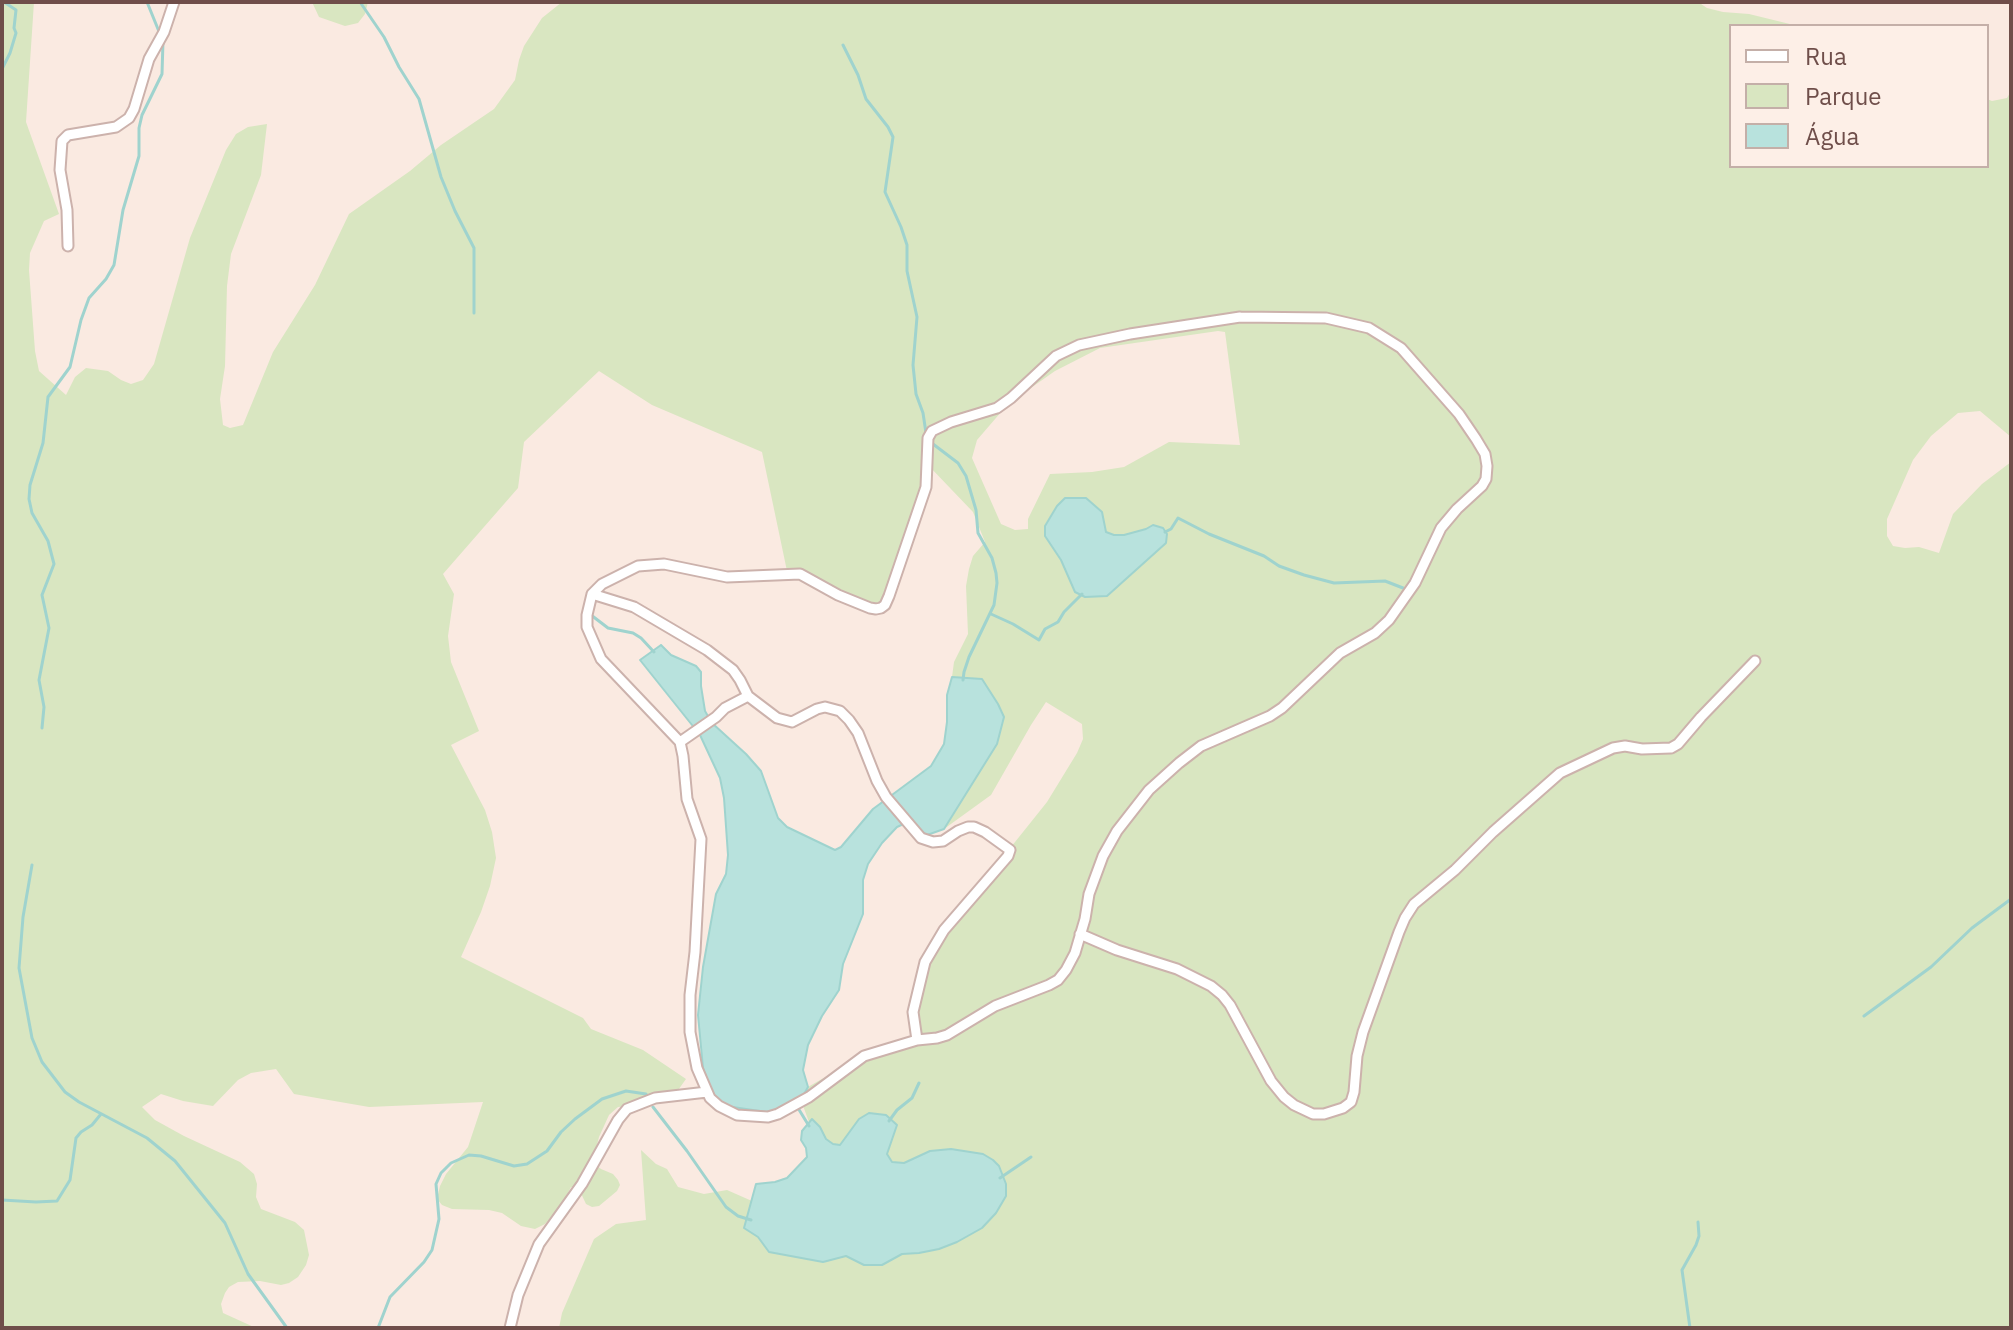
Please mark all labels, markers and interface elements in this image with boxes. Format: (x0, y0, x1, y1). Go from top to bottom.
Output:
legend (1729, 24, 1989, 168)
text: Rua (1805, 40, 1847, 72)
text: Parque (1805, 80, 1882, 112)
text: Água (1805, 120, 1859, 152)

